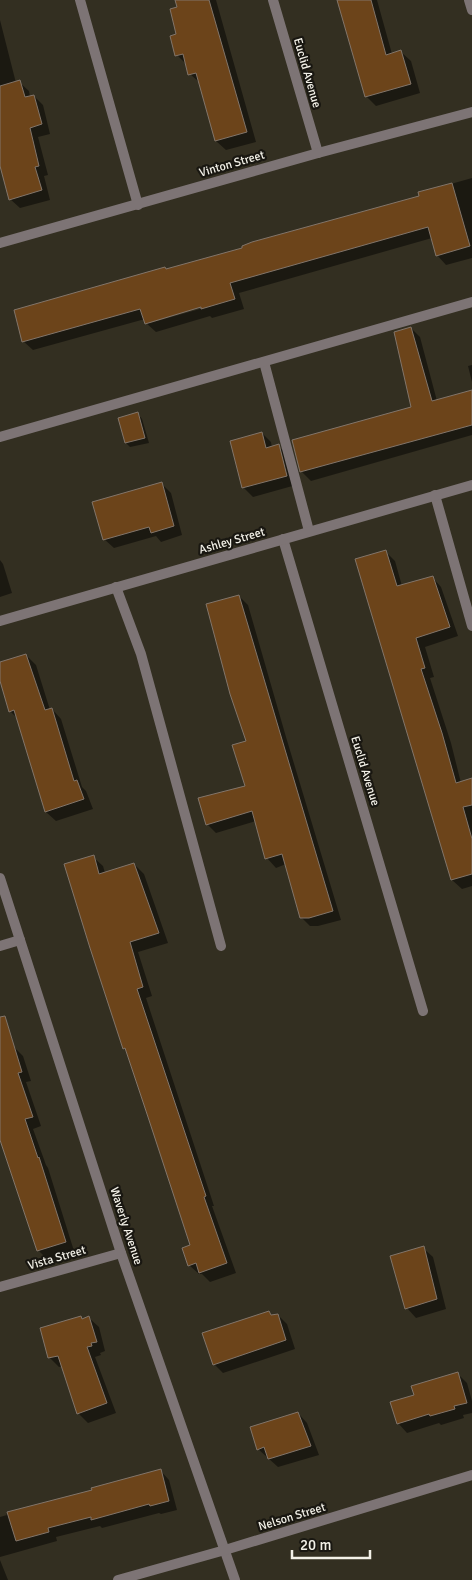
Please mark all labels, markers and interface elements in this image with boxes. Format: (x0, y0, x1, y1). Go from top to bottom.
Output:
street label: Euclid Avenue (290, 36, 324, 110)
street label: Vinton Street (197, 147, 267, 181)
street label: Ashley Street (197, 524, 267, 558)
street label: Euclid Avenue (347, 734, 383, 808)
street label: Waverly Avenue (106, 1185, 146, 1267)
street label: Vista Street (26, 1243, 88, 1273)
street label: Nelson Street (257, 1500, 327, 1534)
scale bar (292, 1528, 370, 1560)
text: 20 m (300, 1536, 331, 1554)

